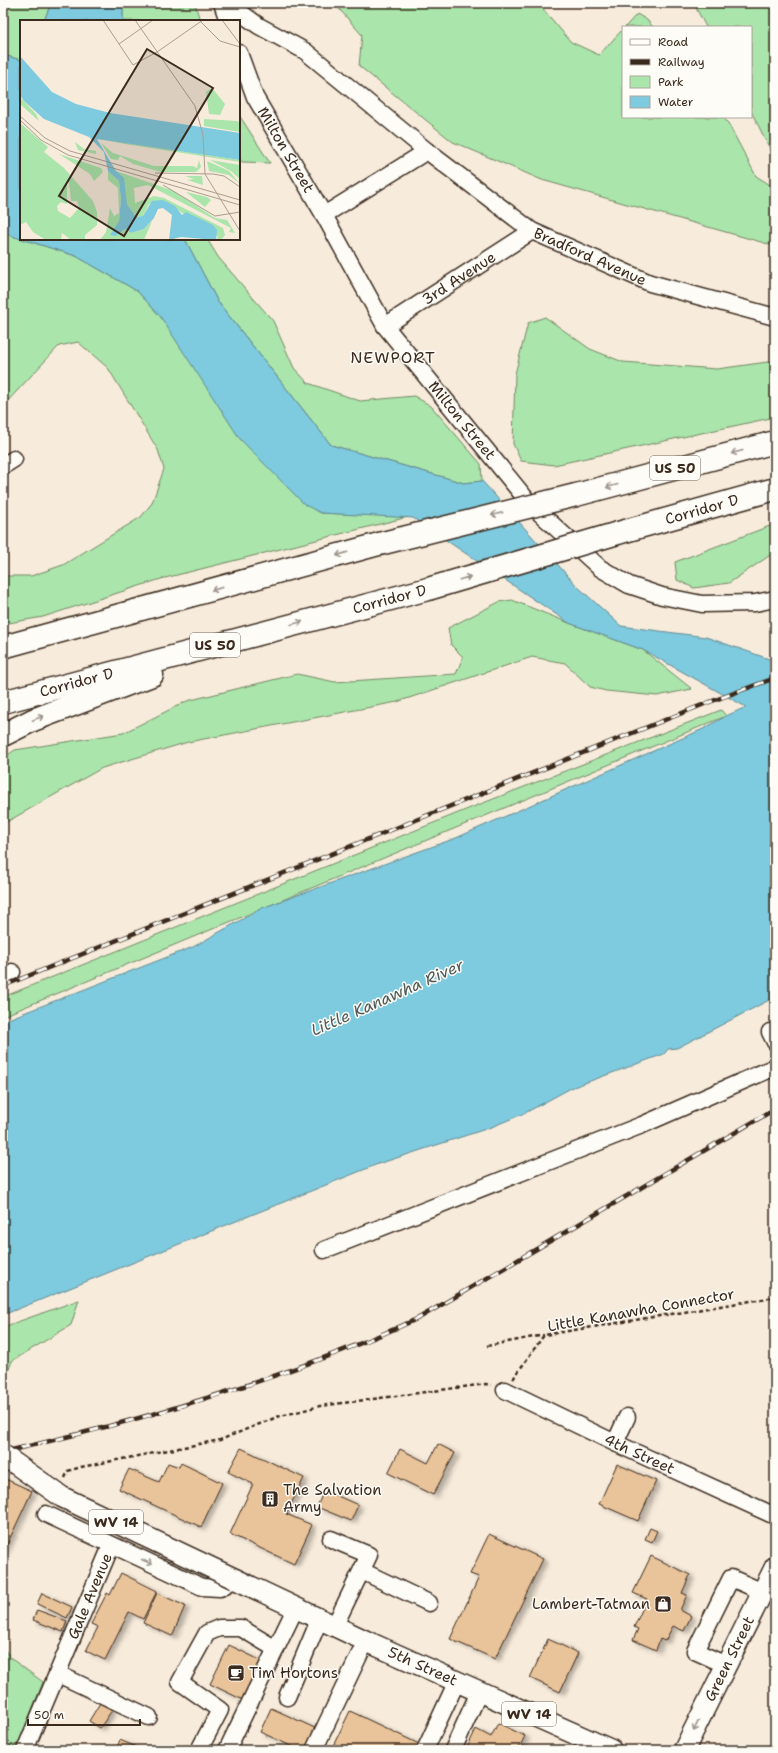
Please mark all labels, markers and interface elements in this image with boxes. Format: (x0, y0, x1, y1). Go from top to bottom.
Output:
inset map (20, 20, 240, 240)
legend (622, 26, 752, 118)
text: Road (658, 34, 689, 50)
text: Railway (658, 54, 705, 70)
text: Park (658, 74, 684, 90)
text: Water (658, 94, 694, 110)
street label: Milton Street (253, 103, 319, 197)
street label: Bradford Avenue (531, 223, 650, 290)
street label: 3rd Avenue (418, 247, 500, 309)
district label: NEWPORT (350, 347, 436, 368)
street label: Milton Street (424, 377, 500, 464)
one-way arrow (731, 449, 744, 456)
road number: US 50 (650, 456, 700, 480)
one-way arrow (605, 482, 618, 490)
street label: Corridor D (663, 490, 741, 529)
one-way arrow (491, 511, 504, 519)
one-way arrow (336, 551, 349, 558)
one-way arrow (459, 574, 472, 581)
street label: Corridor D (351, 580, 429, 619)
one-way arrow (210, 586, 223, 593)
one-way arrow (291, 618, 304, 626)
road number: US 50 (190, 633, 240, 657)
street label: Corridor D (37, 663, 116, 702)
one-way arrow (32, 714, 44, 722)
water label: Little Kanawha River (307, 954, 467, 1041)
street label: Little Kanawha Connector (546, 1284, 736, 1336)
street label: 4th Street (601, 1429, 678, 1479)
place label: The Salvation Army (283, 1480, 381, 1517)
building icon: The Salvation Army (260, 1489, 280, 1509)
road number: WV 14 (89, 1510, 143, 1534)
street label: Gale Avenue (63, 1550, 117, 1642)
one-way arrow (141, 1559, 153, 1566)
place label: Lambert-Tatman (532, 1594, 650, 1614)
shop icon: Lambert-Tatman (653, 1594, 673, 1614)
street label: Green Street (700, 1613, 759, 1705)
street label: 5th Street (385, 1642, 461, 1690)
cafe icon: Tim Hortons (226, 1663, 246, 1683)
place label: Tim Hortons (249, 1663, 338, 1683)
scale bar (28, 1701, 140, 1727)
road number: WV 14 (502, 1702, 556, 1726)
text: 50 m (34, 1707, 64, 1723)
one-way arrow (692, 1719, 699, 1731)

